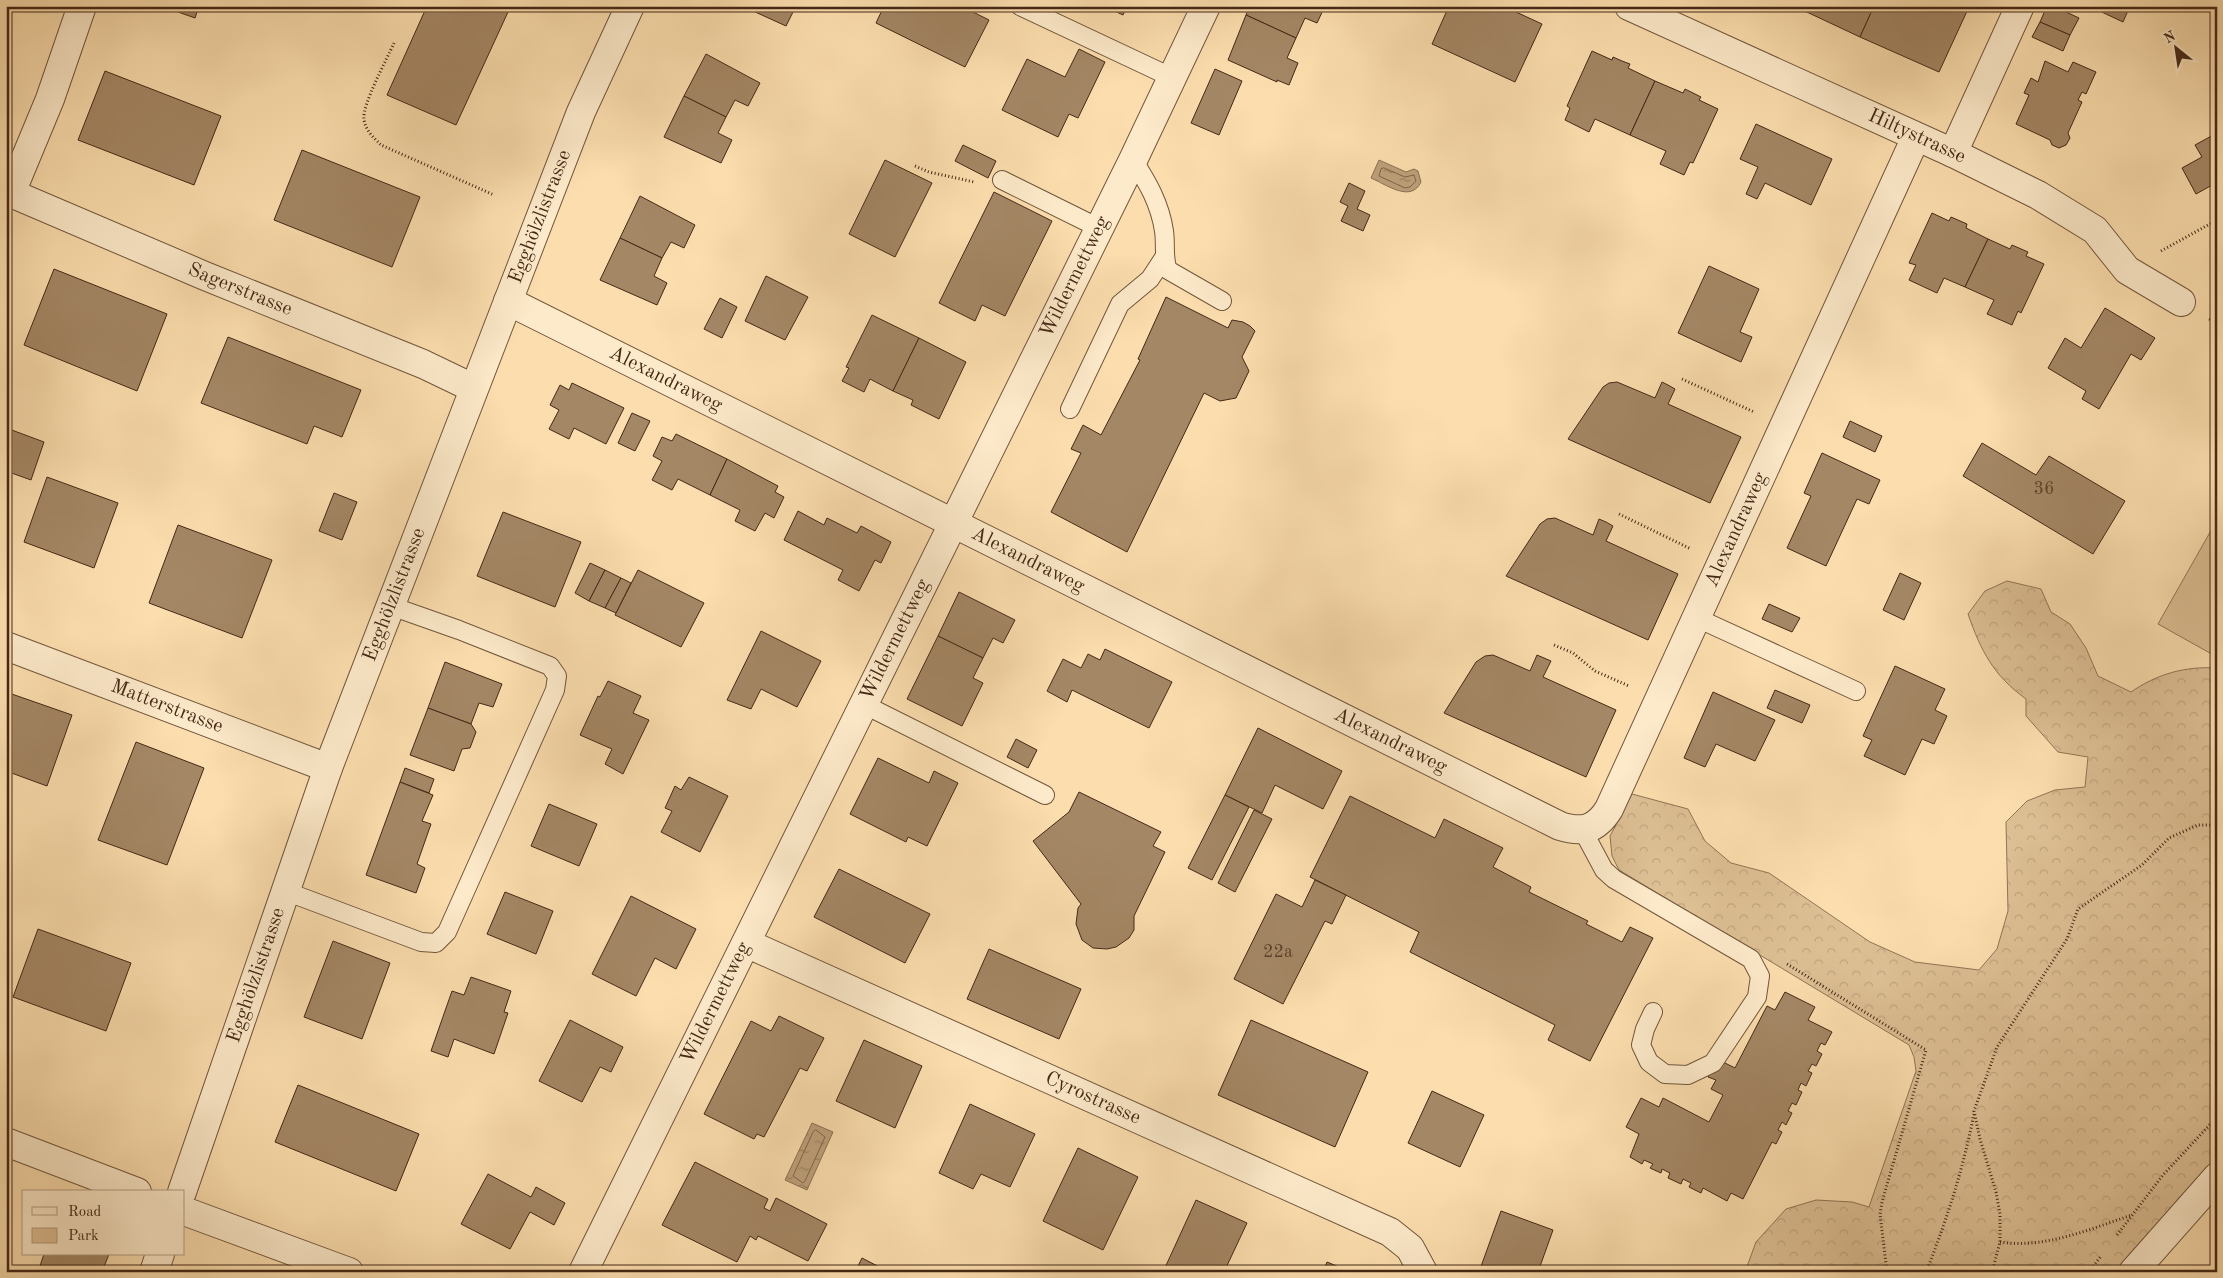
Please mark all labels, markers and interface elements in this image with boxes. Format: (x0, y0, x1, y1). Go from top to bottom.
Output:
north arrow (2150, 22, 2200, 72)
text: N (2162, 29, 2178, 46)
street label: Hiltystrasse (1865, 106, 1969, 167)
street label: Egghölzlistrasse (506, 147, 575, 287)
street label: Wildermettweg (1037, 213, 1114, 341)
street label: Sagerstrasse (185, 260, 295, 320)
street label: Alexandraweg (606, 343, 725, 416)
street label: Alexandraweg (1702, 469, 1771, 590)
house number: 36 (2034, 480, 2054, 498)
street label: Alexandraweg (968, 524, 1088, 597)
street label: Egghölzlistrasse (360, 525, 430, 665)
street label: Wildermettweg (857, 576, 934, 704)
street label: Matterstrasse (108, 677, 226, 737)
street label: Alexandraweg (1330, 705, 1450, 778)
street label: Egghölzlistrasse (224, 905, 289, 1046)
street label: Wildermettweg (678, 939, 754, 1067)
house number: 22a (1263, 943, 1293, 961)
street label: Cyrostrasse (1042, 1068, 1144, 1129)
legend (22, 1190, 185, 1256)
text: Road (68, 1205, 102, 1220)
text: Park (68, 1229, 99, 1244)

